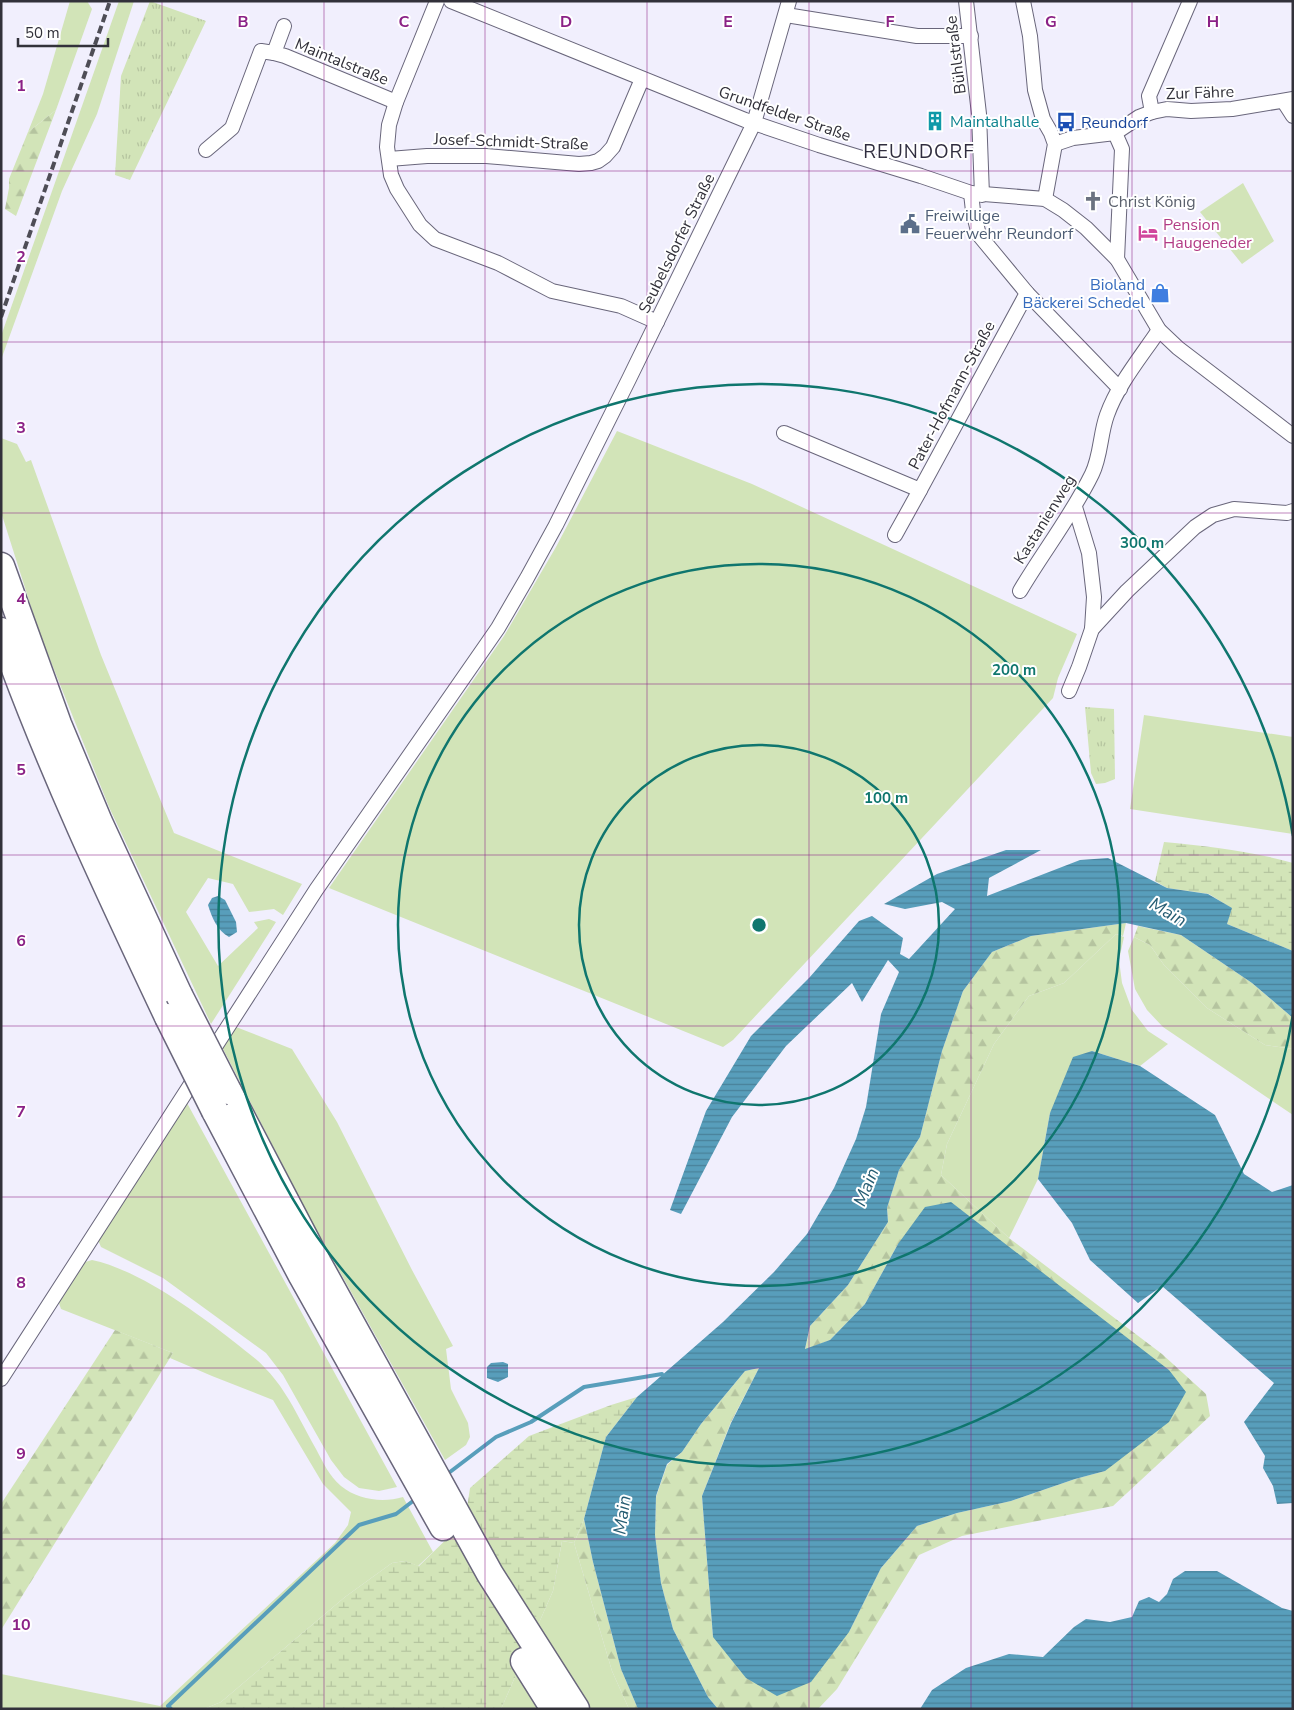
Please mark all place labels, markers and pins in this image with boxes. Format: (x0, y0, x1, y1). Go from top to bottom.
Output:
building icon: Maintalhalle (924, 110, 946, 132)
place label: Maintalhalle (950, 111, 1039, 133)
bus stop icon: Reundorf (1055, 111, 1077, 133)
place label: Reundorf (1081, 112, 1148, 134)
church icon: Christ König (1082, 190, 1104, 212)
place label: Christ König (1108, 191, 1196, 213)
place label: Freiwillige Feuerwehr Reundorf (925, 205, 1074, 245)
public building icon: Freiwillige Feuerwehr Reundorf (899, 213, 921, 235)
place label: Pension Haugeneder (1163, 214, 1252, 254)
hotel icon: Pension Haugeneder (1137, 222, 1159, 244)
place label: Bioland Bäckerei Schedel (1023, 274, 1145, 314)
shop icon: Bioland Bäckerei Schedel (1149, 282, 1171, 304)
centre of rings (750, 916, 768, 934)

